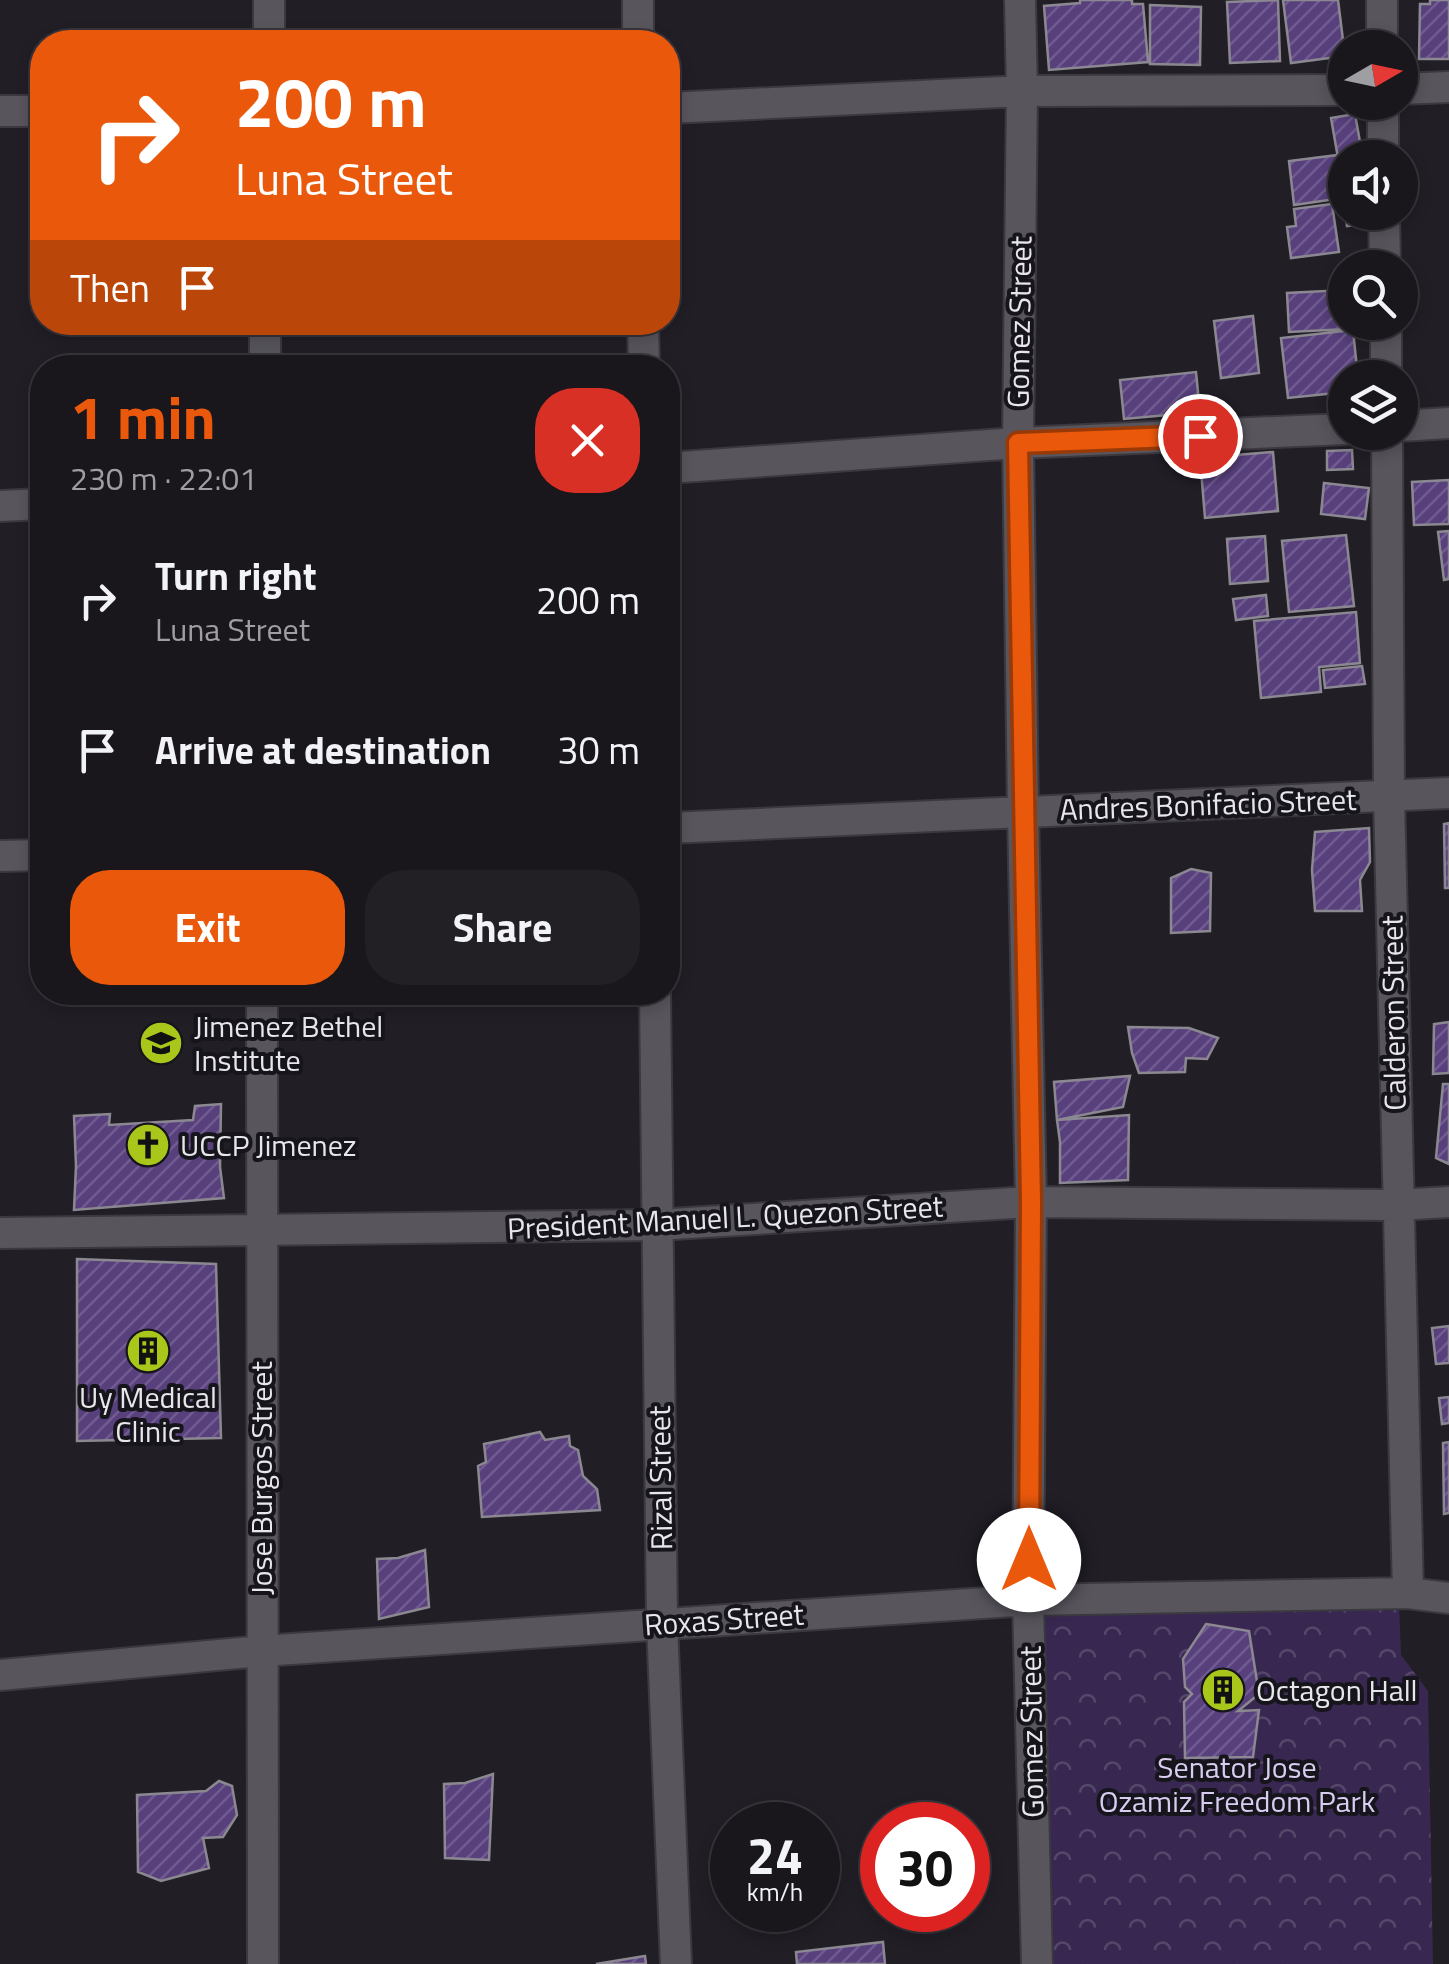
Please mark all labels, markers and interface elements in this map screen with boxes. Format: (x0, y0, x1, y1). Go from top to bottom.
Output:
north arrow (1328, 30, 1418, 120)
map controls (1328, 30, 1418, 450)
text: 200 m (235, 48, 427, 154)
icon: right (70, 70, 200, 200)
button: sound (1328, 140, 1418, 230)
text: Luna Street (235, 144, 453, 212)
street label: Gomez Street (995, 235, 1044, 408)
button: search (1328, 250, 1418, 340)
text: Then (70, 259, 150, 317)
icon: arrive (170, 260, 225, 315)
button: layers (1328, 360, 1418, 450)
text: 1 min (70, 371, 216, 462)
button: close (535, 388, 640, 493)
pin (1158, 394, 1243, 479)
icon: arrive (1173, 409, 1228, 464)
text: 230 m · 22:01 (70, 454, 257, 502)
text: Turn right (155, 547, 317, 605)
text: 200 m (536, 571, 640, 629)
icon: right (70, 573, 125, 628)
text: Luna Street (155, 605, 310, 653)
text: Arrive at destination (155, 721, 491, 779)
text: 30 m (557, 721, 640, 779)
icon: arrive (70, 723, 125, 778)
street label: Andres Bonifacio Street (1059, 776, 1358, 832)
button: Exit (70, 870, 345, 985)
button: Share (365, 870, 640, 985)
street label: Calderon Street (1368, 915, 1418, 1111)
place label: Jimenez Bethel Institute (194, 1003, 383, 1083)
school or university icon: Jimenez Bethel Institute (138, 1020, 184, 1066)
church icon: UCCP Jimenez (125, 1122, 171, 1168)
place label: UCCP Jimenez (180, 1122, 357, 1168)
street label: President Manuel L. Quezon Street (506, 1183, 945, 1251)
building icon: Uy Medical Clinic (125, 1328, 171, 1374)
street label: Jose Burgos Street (238, 1361, 284, 1595)
place label: Uy Medical Clinic (79, 1374, 217, 1454)
street label: Rizal Street (636, 1405, 684, 1551)
position arrow (977, 1508, 1081, 1612)
street label: Roxas Street (643, 1590, 806, 1648)
street label: Gomez Street (1006, 1645, 1055, 1818)
building icon: Octagon Hall (1200, 1667, 1246, 1713)
place label: Octagon Hall (1256, 1667, 1418, 1713)
park label: Senator Jose Ozamiz Freedom Park (1099, 1744, 1375, 1824)
speed limit sign: 30 (860, 1802, 990, 1932)
text: 24 (747, 1817, 803, 1893)
text: km/h (747, 1873, 803, 1911)

